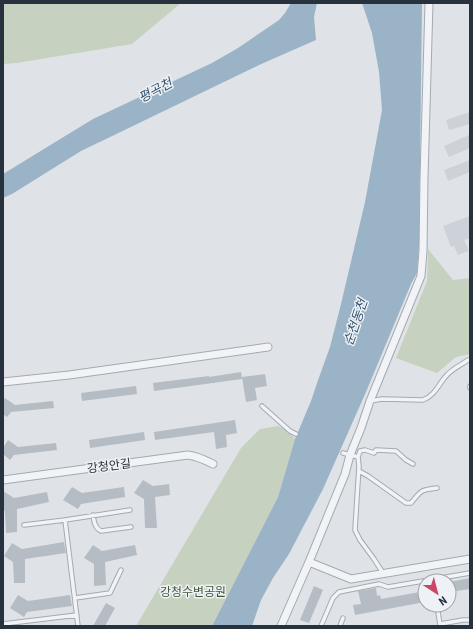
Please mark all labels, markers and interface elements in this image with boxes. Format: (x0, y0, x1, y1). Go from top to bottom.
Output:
water label: 평곡천 (136, 75, 176, 105)
water label: 순천동천 (341, 296, 371, 347)
street label: 강청안길 (86, 456, 132, 476)
north arrow (417, 573, 457, 613)
park label: 강청수변공원 (160, 585, 226, 599)
text: N (436, 593, 449, 608)

